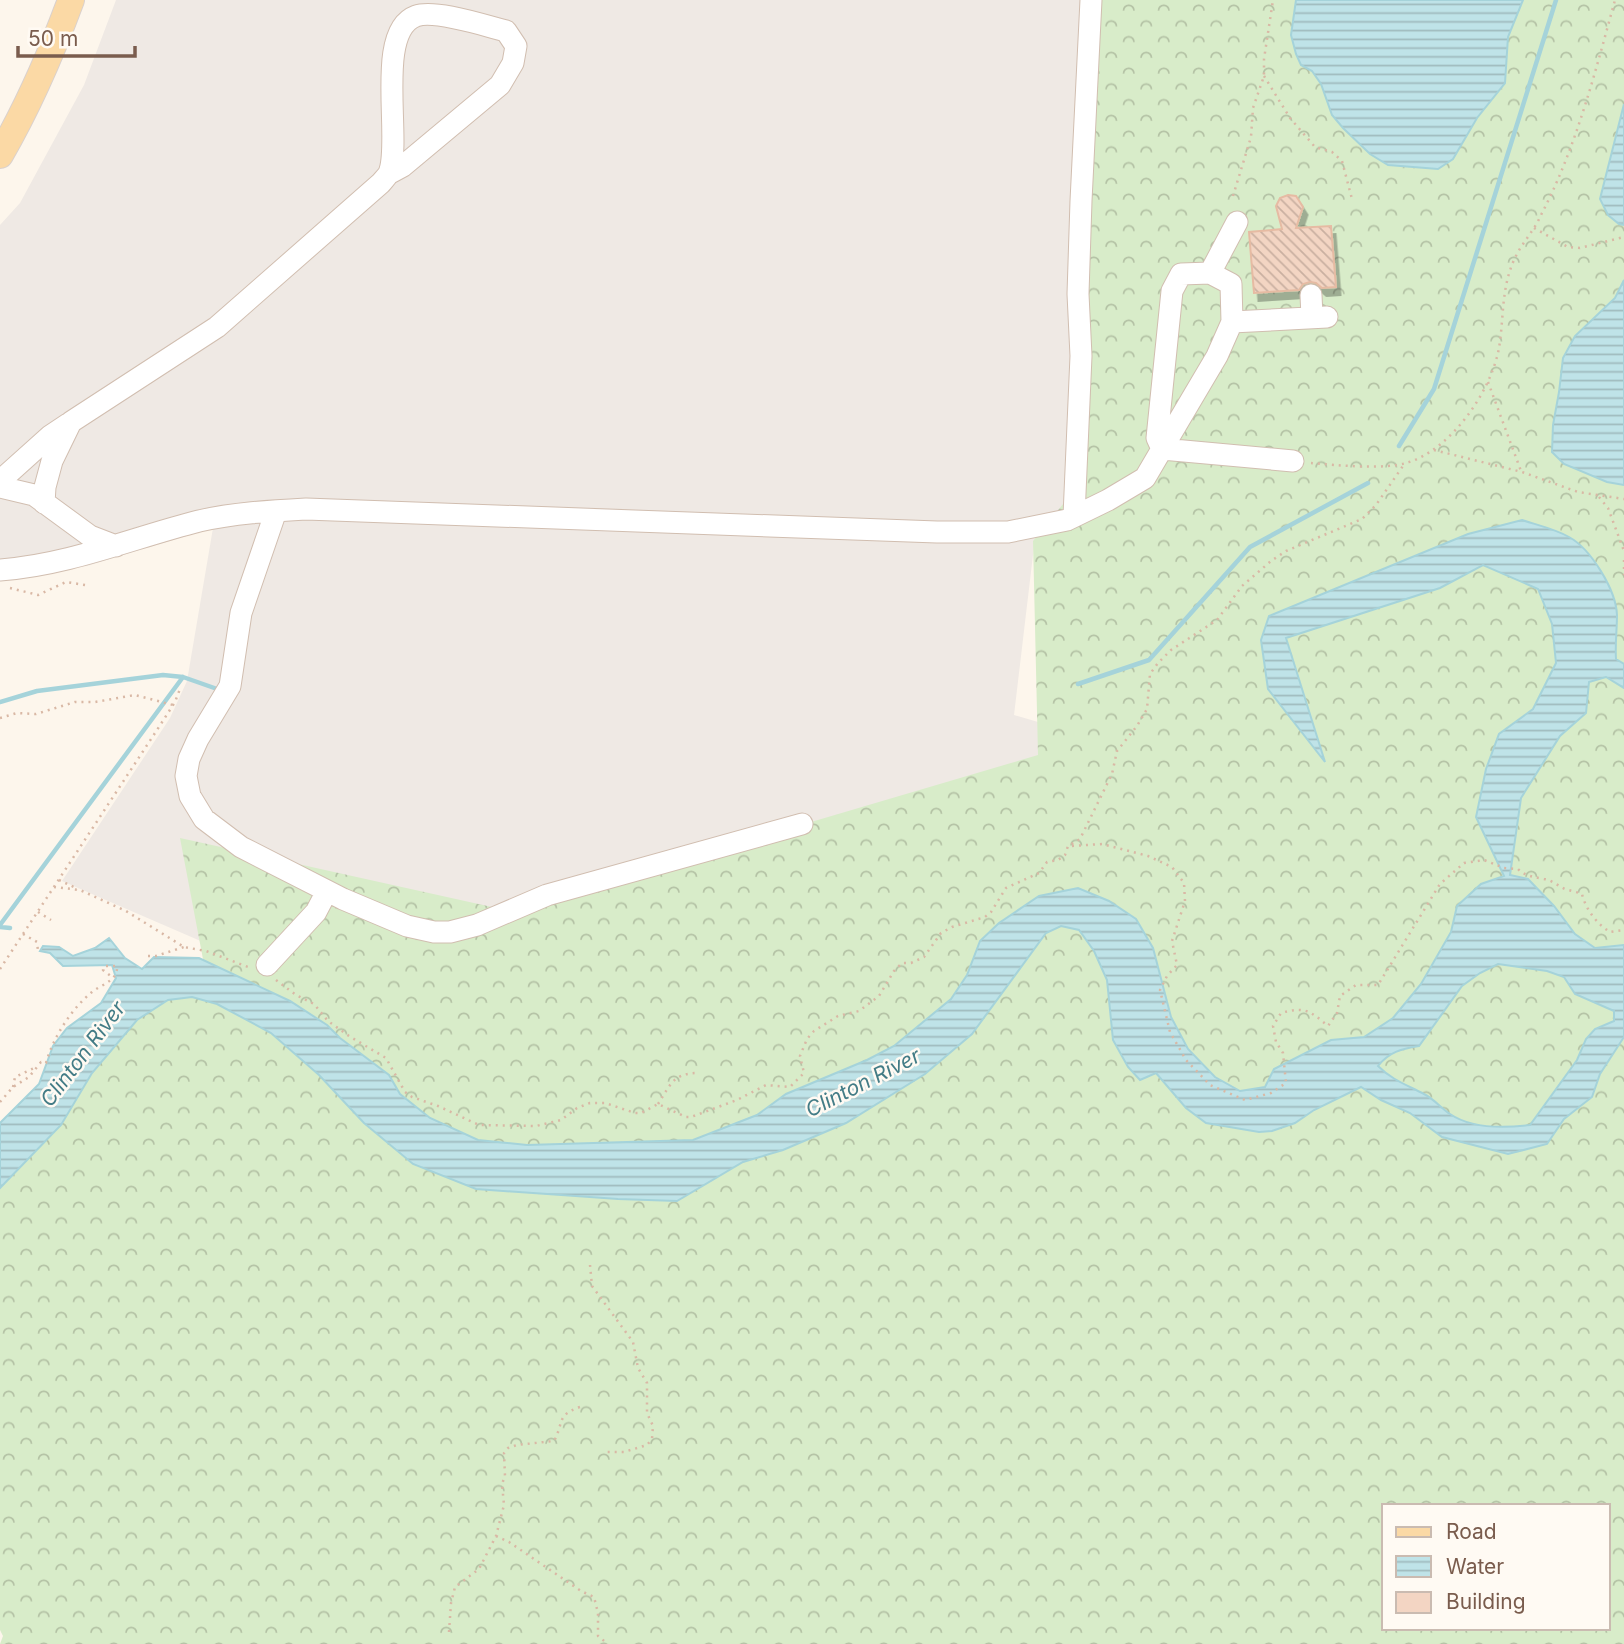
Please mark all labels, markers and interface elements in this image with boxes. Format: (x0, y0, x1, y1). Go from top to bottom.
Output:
scale bar (18, 14, 135, 58)
text: 50 m (28, 26, 78, 51)
water label: Clinton River (35, 995, 131, 1111)
water label: Clinton River (801, 1042, 925, 1122)
legend (1382, 1504, 1610, 1630)
text: Road (1446, 1519, 1497, 1544)
text: Water (1446, 1554, 1504, 1579)
text: Building (1446, 1589, 1526, 1614)

